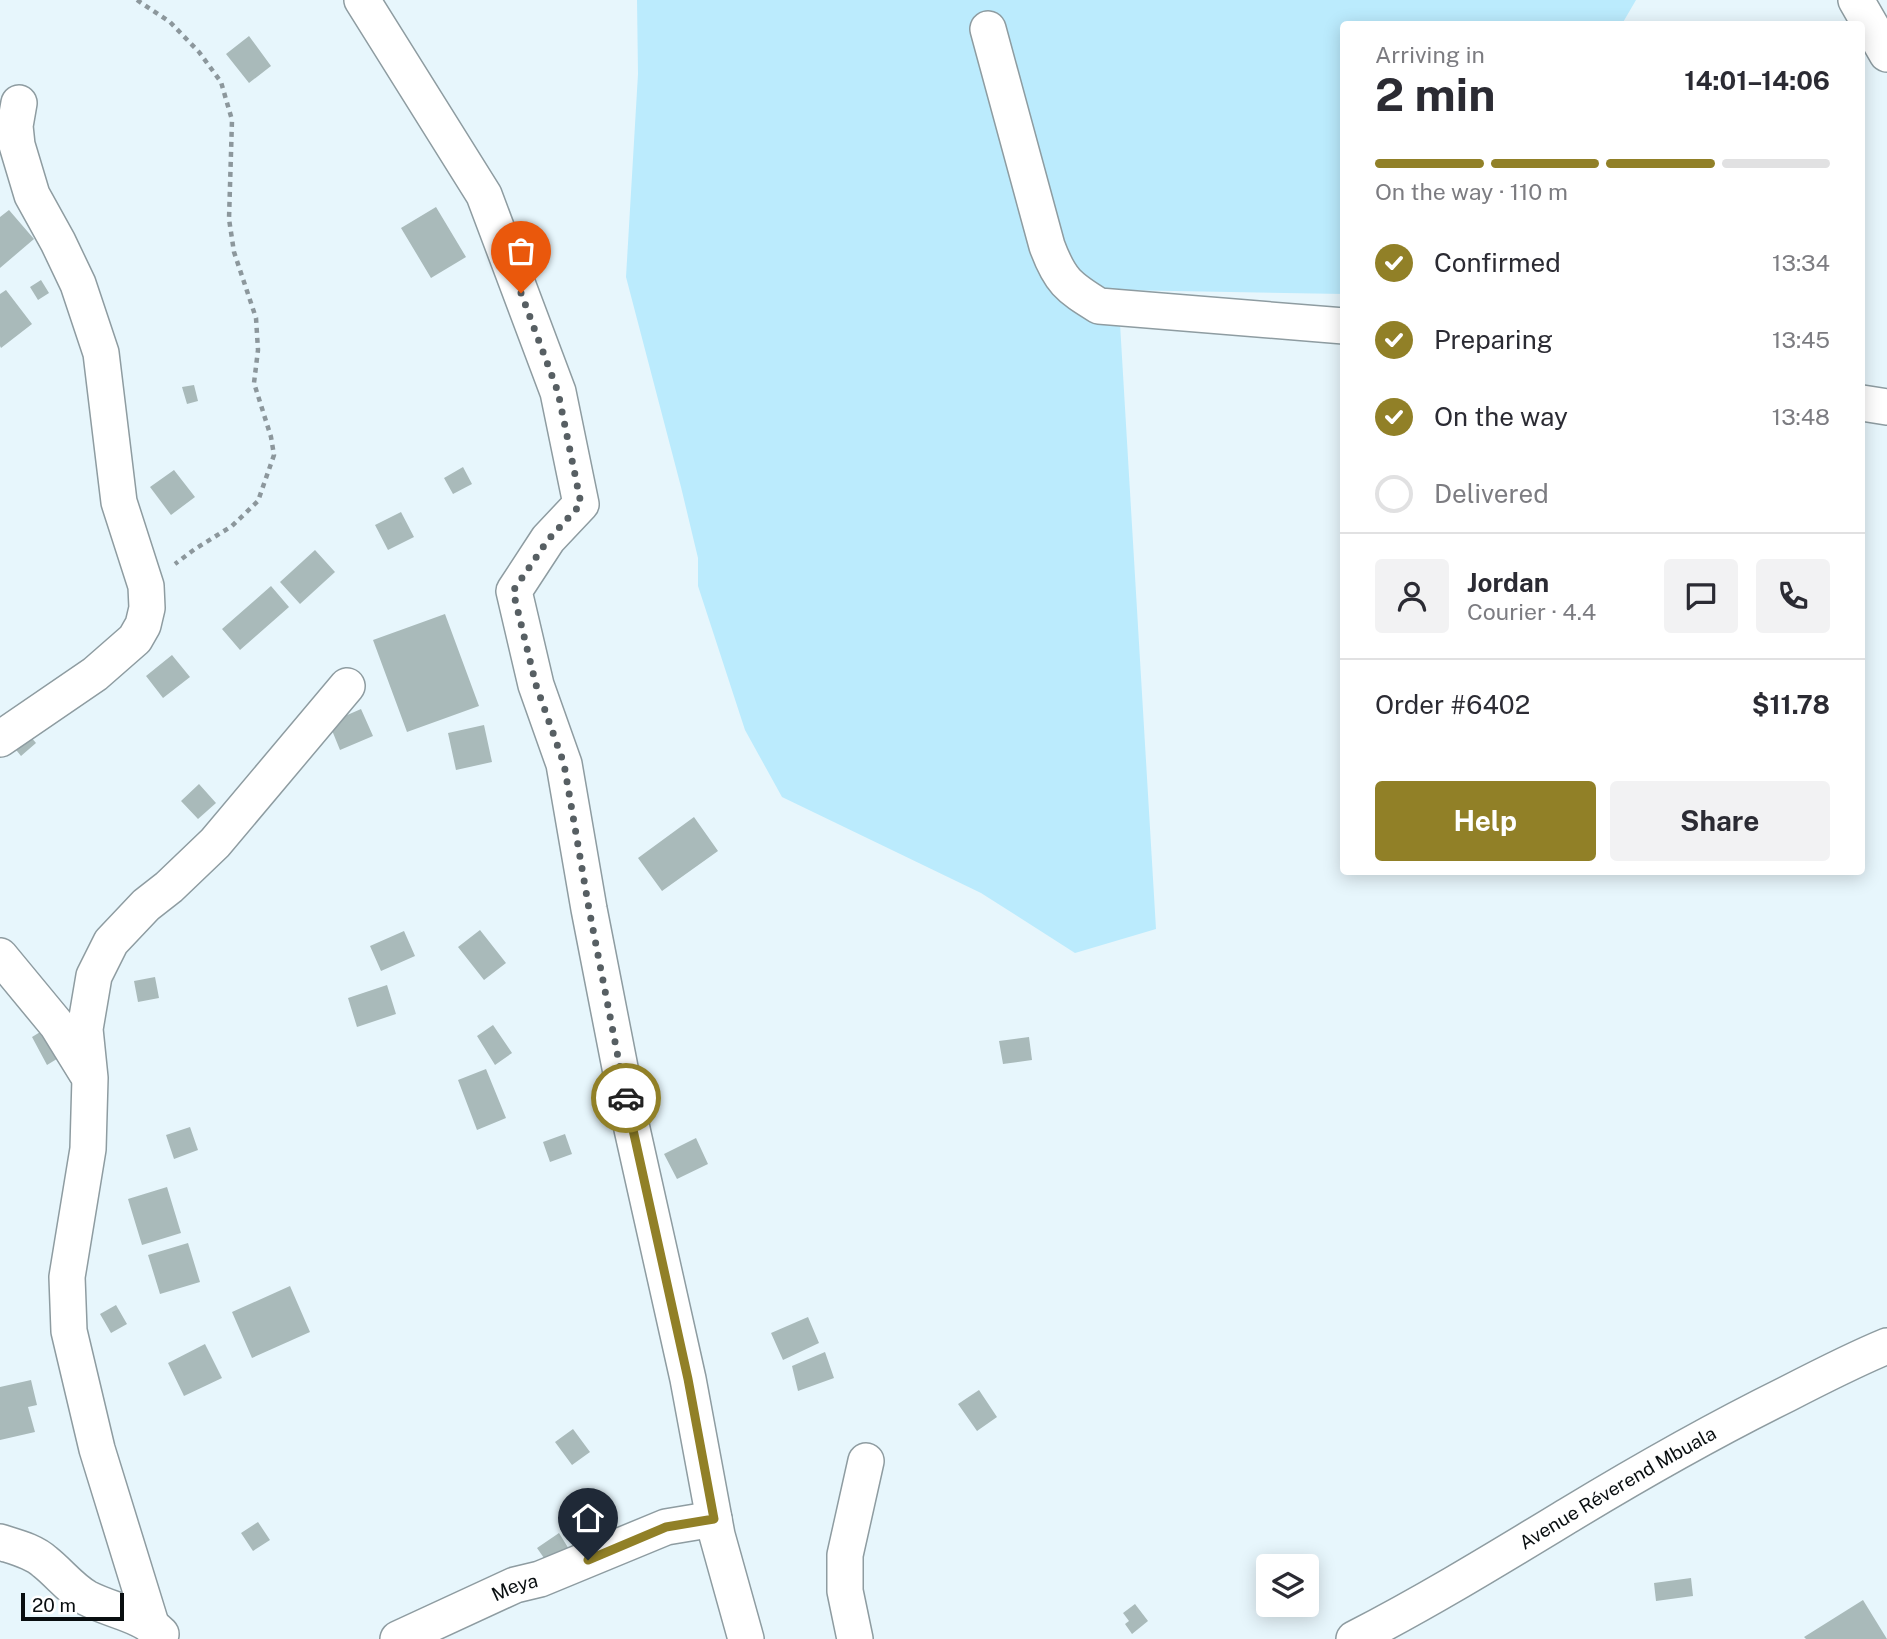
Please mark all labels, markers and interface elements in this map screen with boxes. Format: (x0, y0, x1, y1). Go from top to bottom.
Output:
text: Arriving in (1375, 41, 1485, 68)
text: 14:01–14:06 (1684, 65, 1830, 96)
text: 2 min (1375, 67, 1495, 121)
text: On the way · 110 m (1375, 178, 1568, 205)
pin (491, 221, 551, 293)
icon: bag (502, 232, 540, 270)
icon: check (1375, 244, 1413, 282)
text: Confirmed (1434, 247, 1561, 278)
text: 13:34 (1772, 249, 1830, 276)
icon: check (1375, 321, 1413, 359)
text: Preparing (1434, 324, 1553, 355)
text: 13:45 (1772, 326, 1830, 353)
icon: check (1375, 398, 1413, 436)
text: On the way (1434, 401, 1568, 432)
text: 13:48 (1772, 403, 1830, 430)
text: Delivered (1434, 478, 1549, 509)
button: person (1375, 559, 1449, 633)
button: chat (1664, 559, 1738, 633)
button: phone (1756, 559, 1830, 633)
text: Jordan (1467, 567, 1549, 598)
text: Courier · 4.4 (1467, 598, 1596, 625)
text: Order #6402 (1375, 689, 1530, 720)
text: $11.78 (1752, 689, 1830, 720)
button: Help (1375, 781, 1596, 861)
button: Share (1610, 781, 1830, 861)
courier (591, 1063, 661, 1133)
icon: car (607, 1079, 645, 1117)
street label: Avenue Réverend Mbuala (1515, 1422, 1720, 1554)
pin (558, 1488, 618, 1560)
icon: home (569, 1499, 607, 1537)
map controls (1256, 1554, 1319, 1617)
button: layers (1256, 1554, 1319, 1617)
street label: Meya (488, 1569, 540, 1605)
scale bar (21, 1590, 124, 1622)
text: 20 m (32, 1594, 76, 1616)

